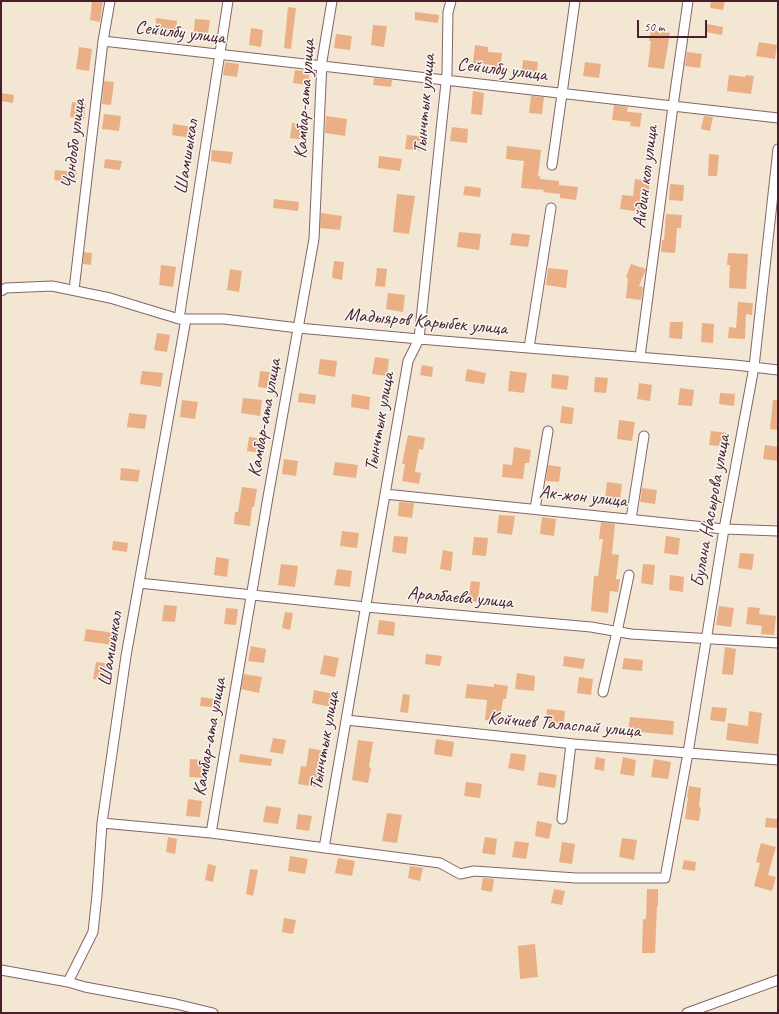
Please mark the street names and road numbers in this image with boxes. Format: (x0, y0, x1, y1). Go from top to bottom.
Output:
street label: Сейилбу улица (134, 16, 226, 50)
street label: Камбар-ата улица (289, 38, 321, 160)
street label: Тынчтык улица (409, 53, 441, 155)
street label: Сейилбу улица (456, 53, 548, 87)
street label: Чондобо улица (57, 98, 91, 190)
street label: Шамшыкал (170, 118, 204, 196)
street label: Айдин кол улица (628, 124, 664, 230)
street label: Мадыяров Карыбек улица (344, 304, 508, 340)
street label: Камбар-ата улица (243, 357, 287, 479)
street label: Тынчтык улица (360, 371, 400, 473)
street label: Булана Насырова улица (686, 433, 736, 589)
street label: Ак-жон улица (538, 481, 628, 513)
street label: Аралбаева улица (406, 582, 514, 614)
street label: Шамшыкал (94, 610, 128, 688)
street label: Камбар-ата улица (188, 676, 232, 798)
street label: Тынчтык улица (305, 690, 345, 792)
street label: Койчиев Таласпай улица (487, 707, 641, 743)

